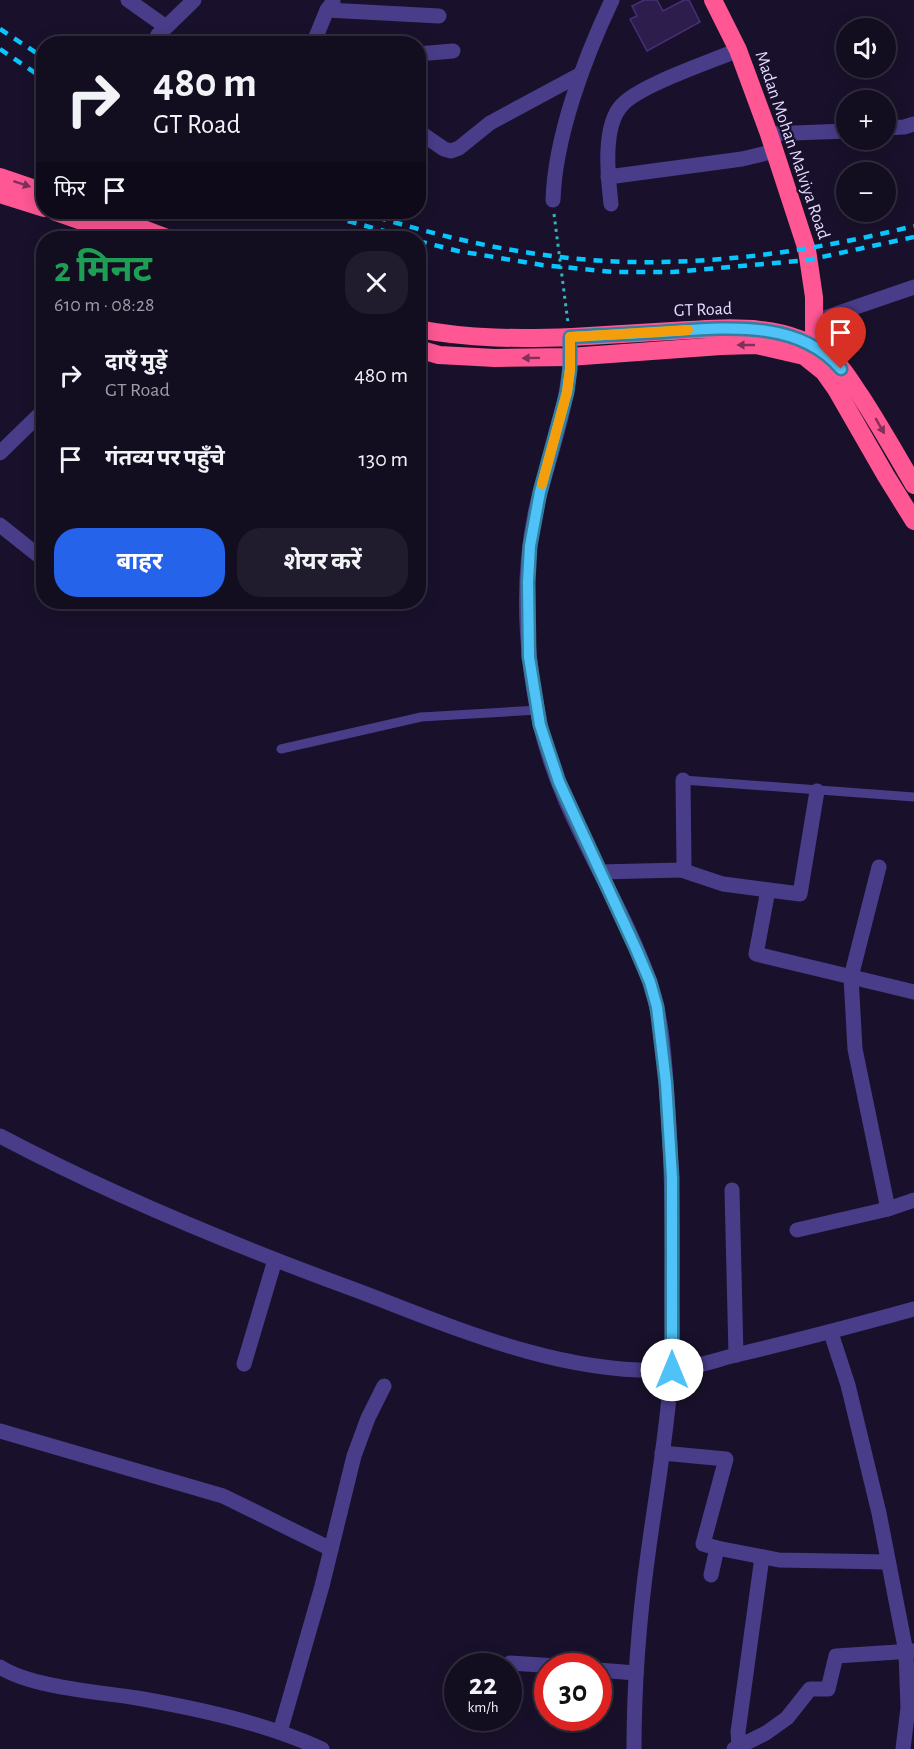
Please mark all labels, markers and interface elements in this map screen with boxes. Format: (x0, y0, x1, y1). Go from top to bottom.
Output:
map controls (836, 18, 896, 222)
button: sound (836, 18, 896, 78)
street label: Madan Mohan Malviya Road (751, 49, 833, 242)
icon: right (54, 60, 132, 138)
text: 480 m (153, 62, 257, 104)
button: + (836, 90, 896, 150)
text: GT Road (153, 111, 241, 138)
button: − (836, 162, 896, 222)
icon: arrive (98, 174, 131, 207)
text: फिर (54, 178, 86, 200)
one-way arrow (13, 180, 31, 189)
button: close (345, 251, 408, 314)
text: 2 मिनट (54, 252, 152, 288)
text: 610 m · 08:28 (54, 295, 155, 315)
street label: GT Road (674, 300, 733, 320)
pin (815, 307, 866, 369)
icon: arrive (824, 316, 857, 349)
one-way arrow (737, 340, 756, 350)
text: दाएँ मुड़ें (105, 351, 167, 373)
one-way arrow (521, 353, 540, 363)
icon: right (54, 359, 87, 392)
text: 480 m (354, 364, 408, 386)
text: GT Road (105, 380, 170, 400)
one-way arrow (875, 418, 885, 435)
icon: arrive (54, 443, 87, 476)
text: गंतव्य पर पहुँचे (105, 447, 225, 469)
text: 130 m (359, 448, 408, 470)
button: बाहर (54, 528, 225, 597)
button: शेयर करें (237, 528, 408, 597)
position arrow (640, 1338, 704, 1402)
speed limit sign: 30 (534, 1653, 612, 1731)
text: 22 (469, 1670, 497, 1700)
text: km/h (468, 1700, 498, 1715)

